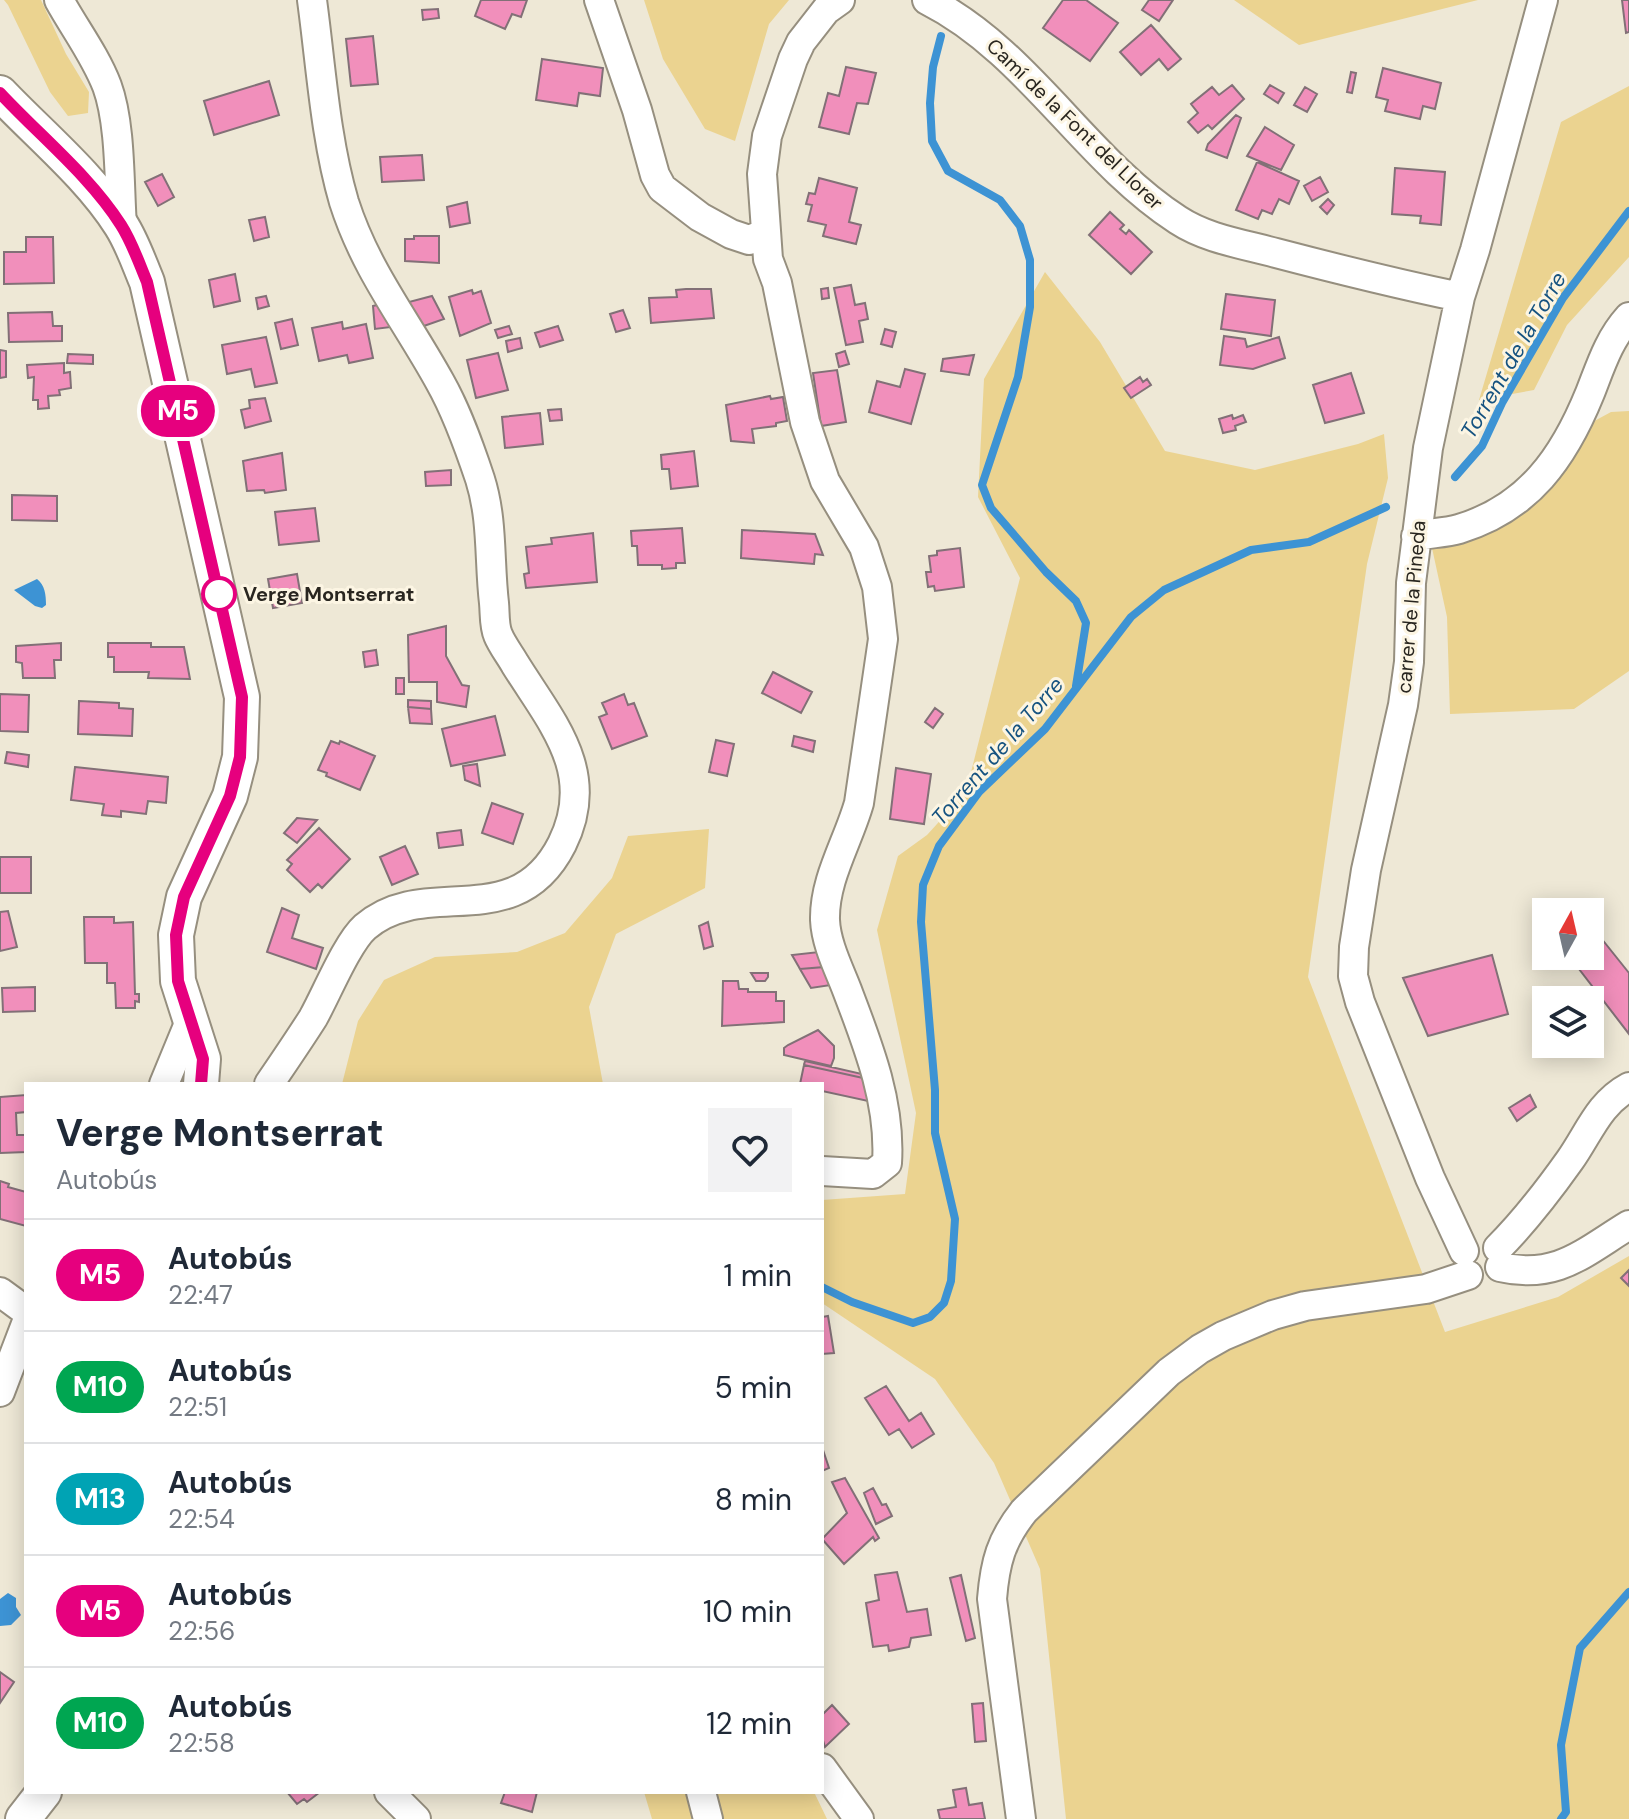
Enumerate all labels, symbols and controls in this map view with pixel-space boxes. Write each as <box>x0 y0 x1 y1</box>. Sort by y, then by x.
street label: Camí de la Font del Llorer <box>981 33 1169 215</box>
water label: Torrent de la Torre <box>1454 267 1573 444</box>
line badge: M5 <box>142 385 214 437</box>
text: M5 <box>157 392 199 429</box>
street label: carrer de la Pineda <box>1390 520 1432 694</box>
marker: Verge Montserrat <box>202 577 236 611</box>
place label: Verge Montserrat <box>243 581 414 607</box>
water label: Torrent de la Torre <box>925 671 1070 832</box>
north arrow <box>1532 898 1604 970</box>
map controls <box>1532 898 1604 1058</box>
button: layers <box>1532 986 1604 1058</box>
text: Verge Montserrat <box>56 1108 384 1158</box>
button: heart <box>708 1108 792 1192</box>
text: Autobús <box>56 1163 157 1197</box>
text: Autobús <box>168 1239 292 1278</box>
text: M5 <box>79 1256 121 1293</box>
text: 1 min <box>724 1256 792 1295</box>
text: 22:47 <box>168 1278 233 1312</box>
text: Autobús <box>168 1351 292 1390</box>
text: M10 <box>73 1368 127 1405</box>
text: 5 min <box>715 1368 792 1407</box>
text: 22:51 <box>168 1390 227 1424</box>
text: Autobús <box>168 1463 292 1502</box>
text: M13 <box>74 1480 126 1517</box>
text: 8 min <box>715 1480 792 1519</box>
text: 22:54 <box>168 1502 235 1536</box>
text: Autobús <box>168 1575 292 1614</box>
text: M5 <box>79 1592 121 1629</box>
text: 10 min <box>703 1592 792 1631</box>
text: 22:56 <box>168 1614 235 1648</box>
text: Autobús <box>168 1687 292 1726</box>
text: M10 <box>73 1704 127 1741</box>
text: 12 min <box>706 1704 792 1743</box>
text: 22:58 <box>168 1726 235 1760</box>

